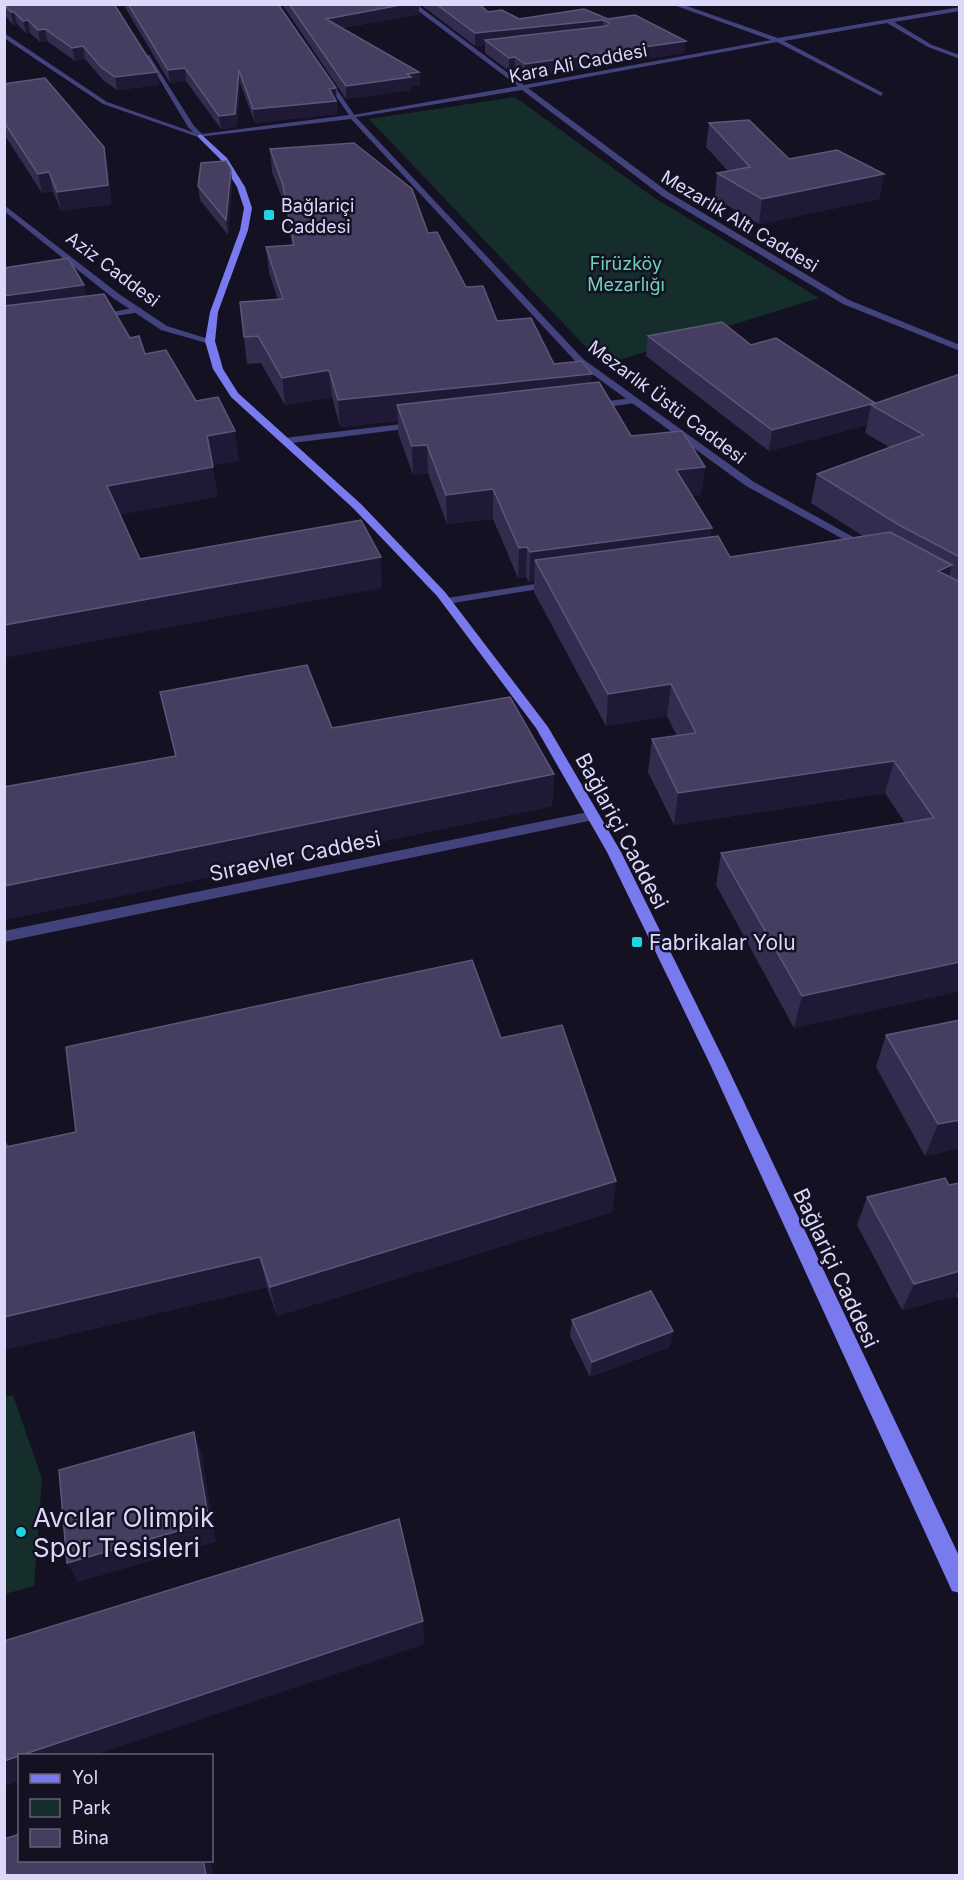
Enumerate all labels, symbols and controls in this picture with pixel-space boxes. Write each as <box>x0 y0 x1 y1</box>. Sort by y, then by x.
street label: Kara Ali Caddesi <box>507 39 649 87</box>
street label: Mezarlık Altı Caddesi <box>658 166 822 276</box>
place label: Bağlariçi Caddesi <box>281 195 354 237</box>
marker: Bağlariçi Caddesi <box>262 208 276 222</box>
street label: Aziz Caddesi <box>62 227 164 311</box>
park label: Firüzköy Mezarlığı <box>587 253 665 295</box>
street label: Mezarlık Üstü Caddesi <box>584 335 750 468</box>
street label: Bağlariçi Caddesi <box>570 749 674 913</box>
street label: Sıraevler Caddesi <box>207 826 383 886</box>
place label: Fabrikalar Yolu <box>649 930 796 955</box>
marker: Fabrikalar Yolu <box>630 935 644 949</box>
street label: Bağlariçi Caddesi <box>788 1184 884 1352</box>
place label: Avcılar Olimpik Spor Tesisleri <box>33 1502 214 1563</box>
marker: Avcılar Olimpik Spor Tesisleri <box>14 1525 28 1539</box>
legend <box>18 1754 213 1862</box>
text: Yol <box>72 1767 98 1788</box>
text: Park <box>72 1797 111 1818</box>
text: Bina <box>72 1827 109 1848</box>

